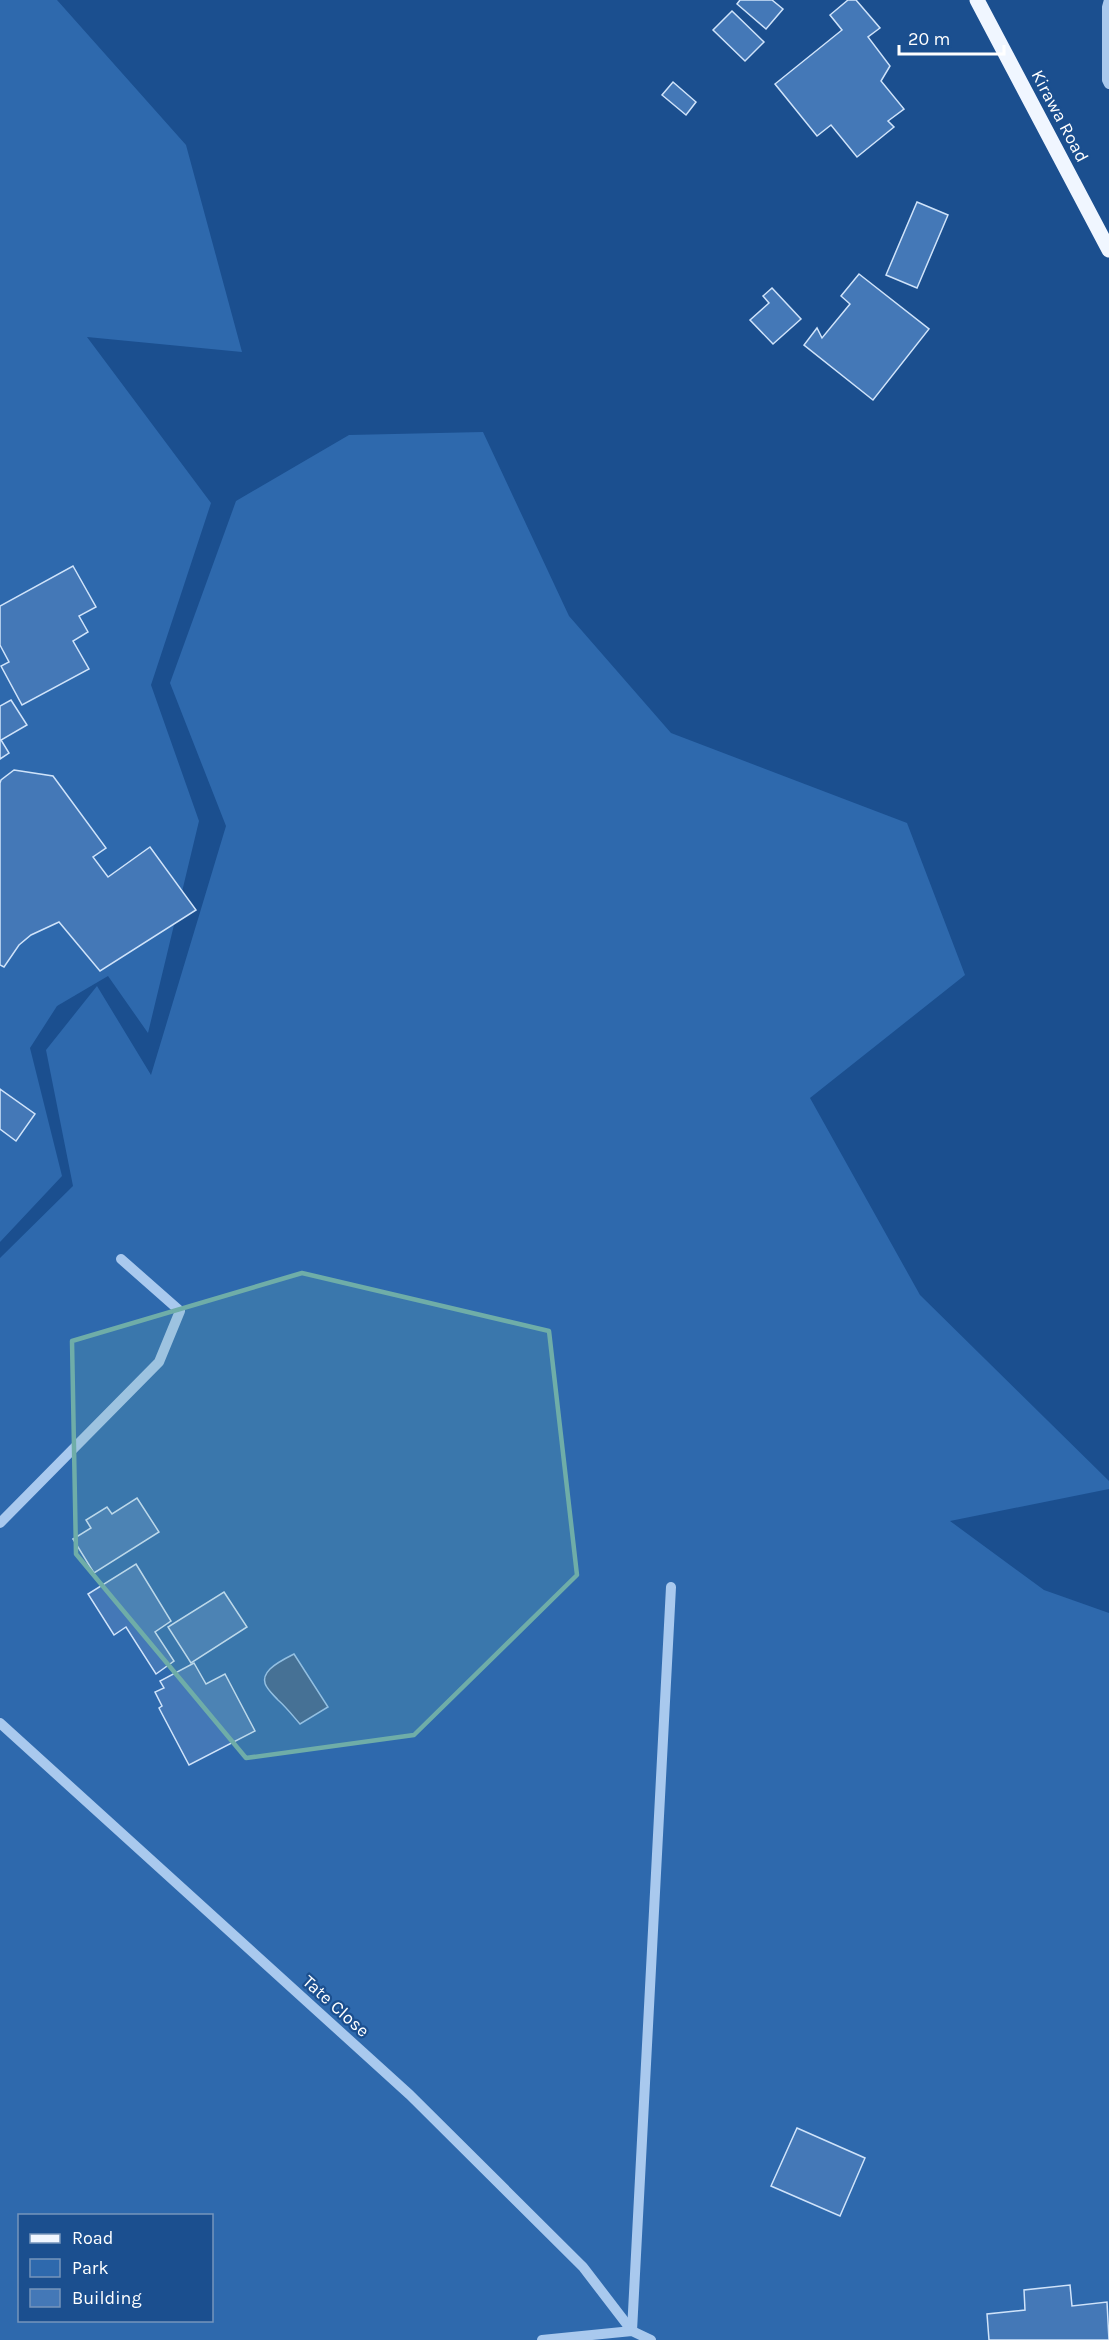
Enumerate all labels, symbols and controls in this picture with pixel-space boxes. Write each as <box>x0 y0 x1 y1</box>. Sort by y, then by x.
scale bar <box>899 18 1004 56</box>
text: 20 m <box>908 28 950 50</box>
street label: Kirawa Road <box>1026 66 1094 166</box>
street label: Tate Close <box>298 1970 374 2042</box>
legend <box>18 2214 213 2322</box>
text: Road <box>72 2227 113 2249</box>
text: Park <box>72 2257 109 2279</box>
text: Building <box>72 2287 142 2309</box>

